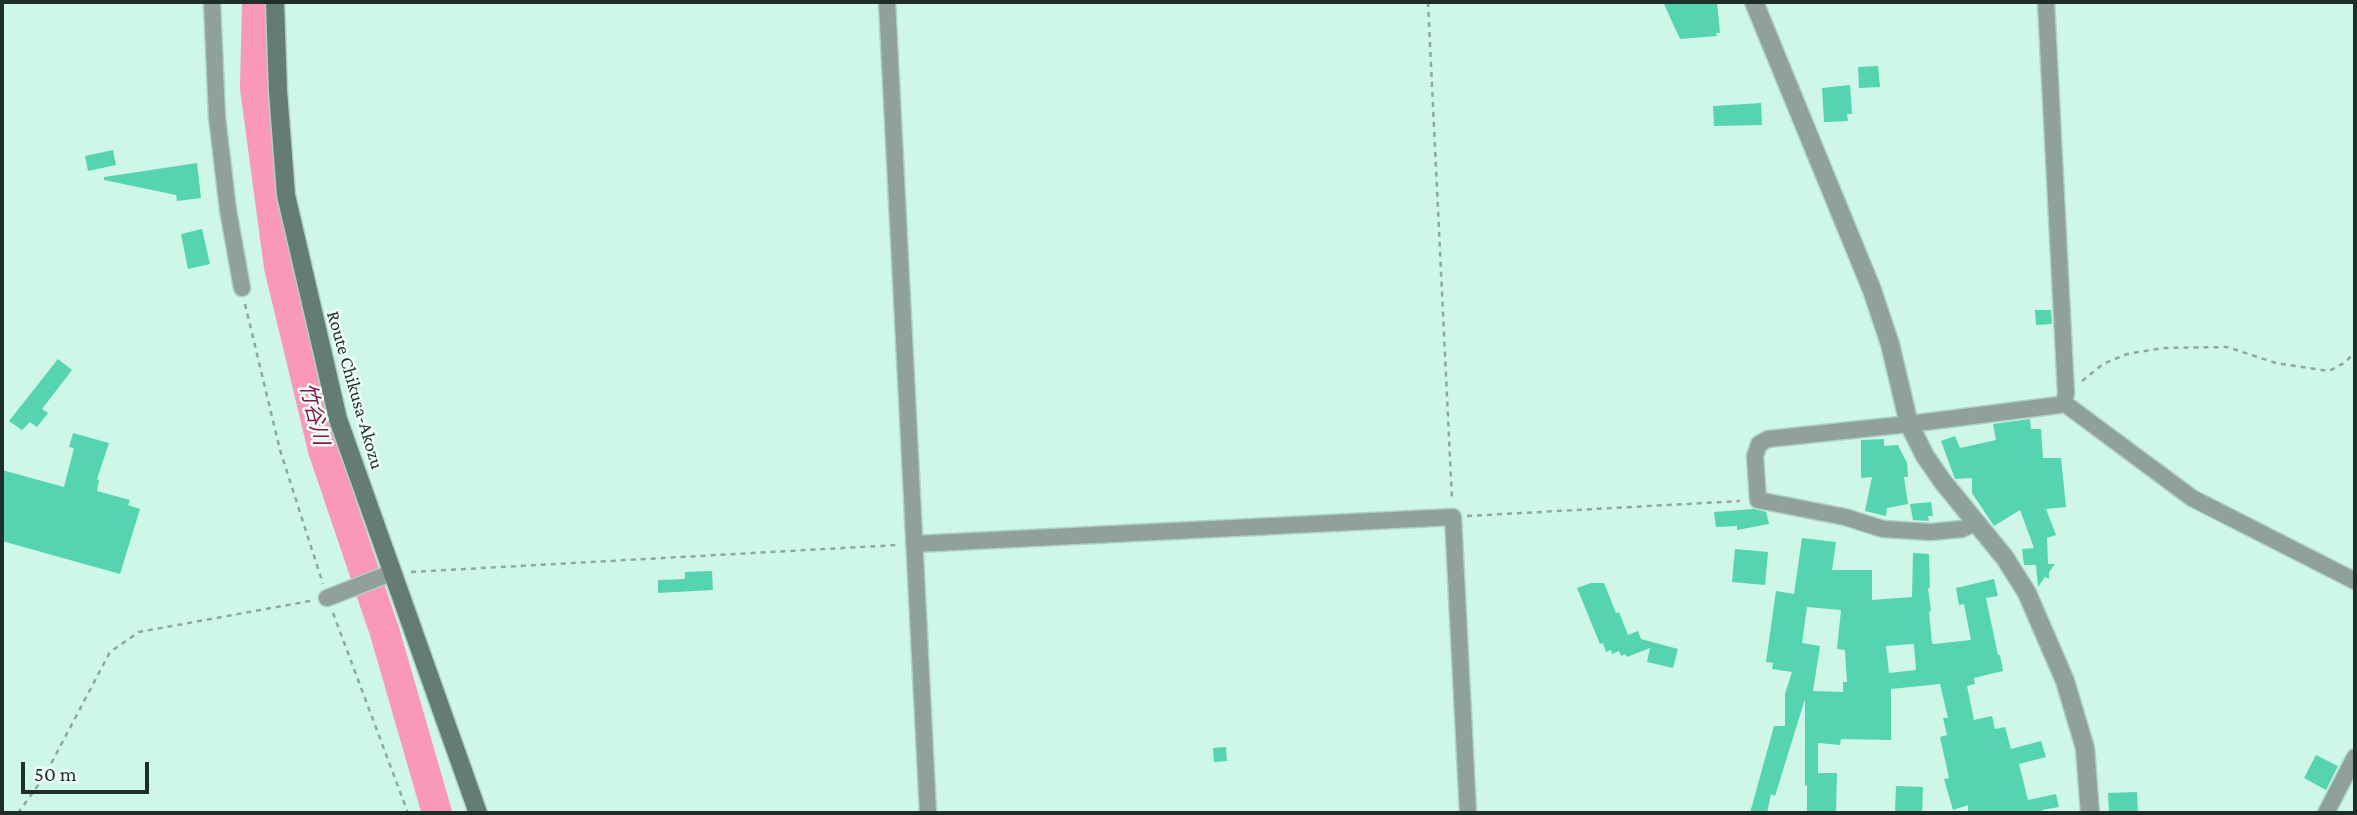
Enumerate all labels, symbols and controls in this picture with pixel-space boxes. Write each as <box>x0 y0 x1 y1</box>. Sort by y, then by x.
street label: Route Chikusa-Akozu <box>321 308 389 472</box>
water label: 竹谷川 <box>294 380 334 448</box>
scale bar <box>24 748 152 792</box>
text: 50 m <box>34 762 77 786</box>

